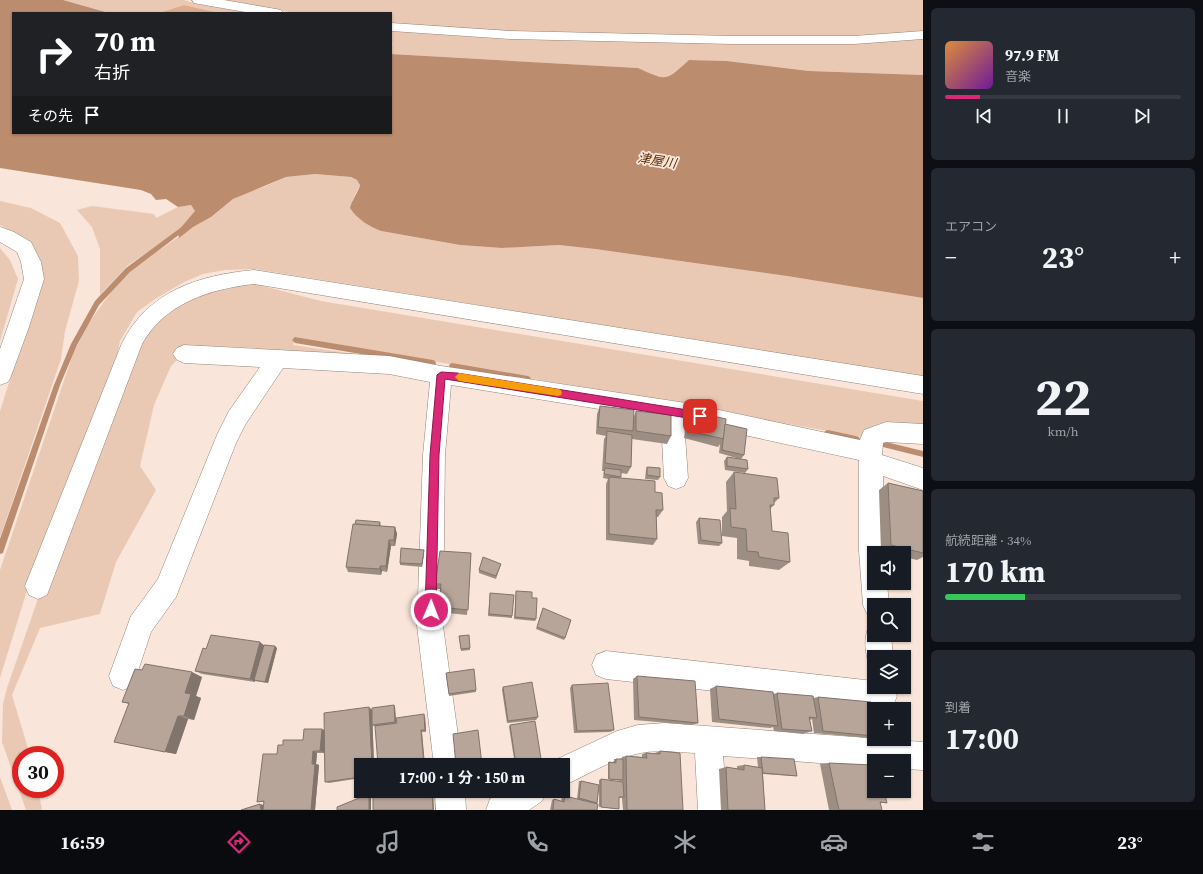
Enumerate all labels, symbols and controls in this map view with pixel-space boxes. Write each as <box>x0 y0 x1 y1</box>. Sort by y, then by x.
text: 70 m <box>94 22 156 60</box>
icon: right <box>28 28 80 80</box>
text: 97.9 FM <box>1005 45 1059 66</box>
text: 右折 <box>94 60 130 85</box>
text: 音楽 <box>1005 68 1031 85</box>
icon: arrive <box>81 104 103 126</box>
text: その先 <box>28 105 73 126</box>
icon: previous <box>973 105 995 127</box>
icon: pause <box>1052 105 1074 127</box>
icon: next <box>1131 105 1153 127</box>
water label: 津屋川 <box>636 149 679 172</box>
text: エアコン <box>945 218 997 235</box>
text: 23° <box>1042 237 1084 278</box>
text: − <box>945 242 957 272</box>
text: + <box>1169 242 1181 272</box>
text: 22 <box>1035 361 1091 432</box>
pin <box>683 399 717 433</box>
icon: arrive <box>689 405 711 427</box>
text: km/h <box>1048 423 1078 440</box>
text: 航続距離 · 34% <box>945 532 1031 549</box>
map controls <box>867 546 911 798</box>
button: sound <box>867 546 911 590</box>
text: 170 km <box>945 551 1045 592</box>
position arrow <box>410 589 452 631</box>
button: search <box>867 598 911 642</box>
button: layers <box>867 650 911 694</box>
text: 到着 <box>945 699 971 716</box>
button: + <box>867 702 911 746</box>
text: 17:00 <box>945 718 1019 759</box>
speed limit sign: 30 <box>12 746 64 798</box>
button: − <box>867 754 911 798</box>
text: 17:00 · 1 分 · 150 m <box>399 767 525 788</box>
icon: directions <box>225 828 253 856</box>
icon: music <box>374 828 402 856</box>
icon: phone <box>523 828 551 856</box>
icon: climate <box>671 828 699 856</box>
icon: car <box>820 828 848 856</box>
icon: filters <box>969 828 997 856</box>
text: 16:59 <box>60 830 105 855</box>
text: 23° <box>1117 830 1143 855</box>

